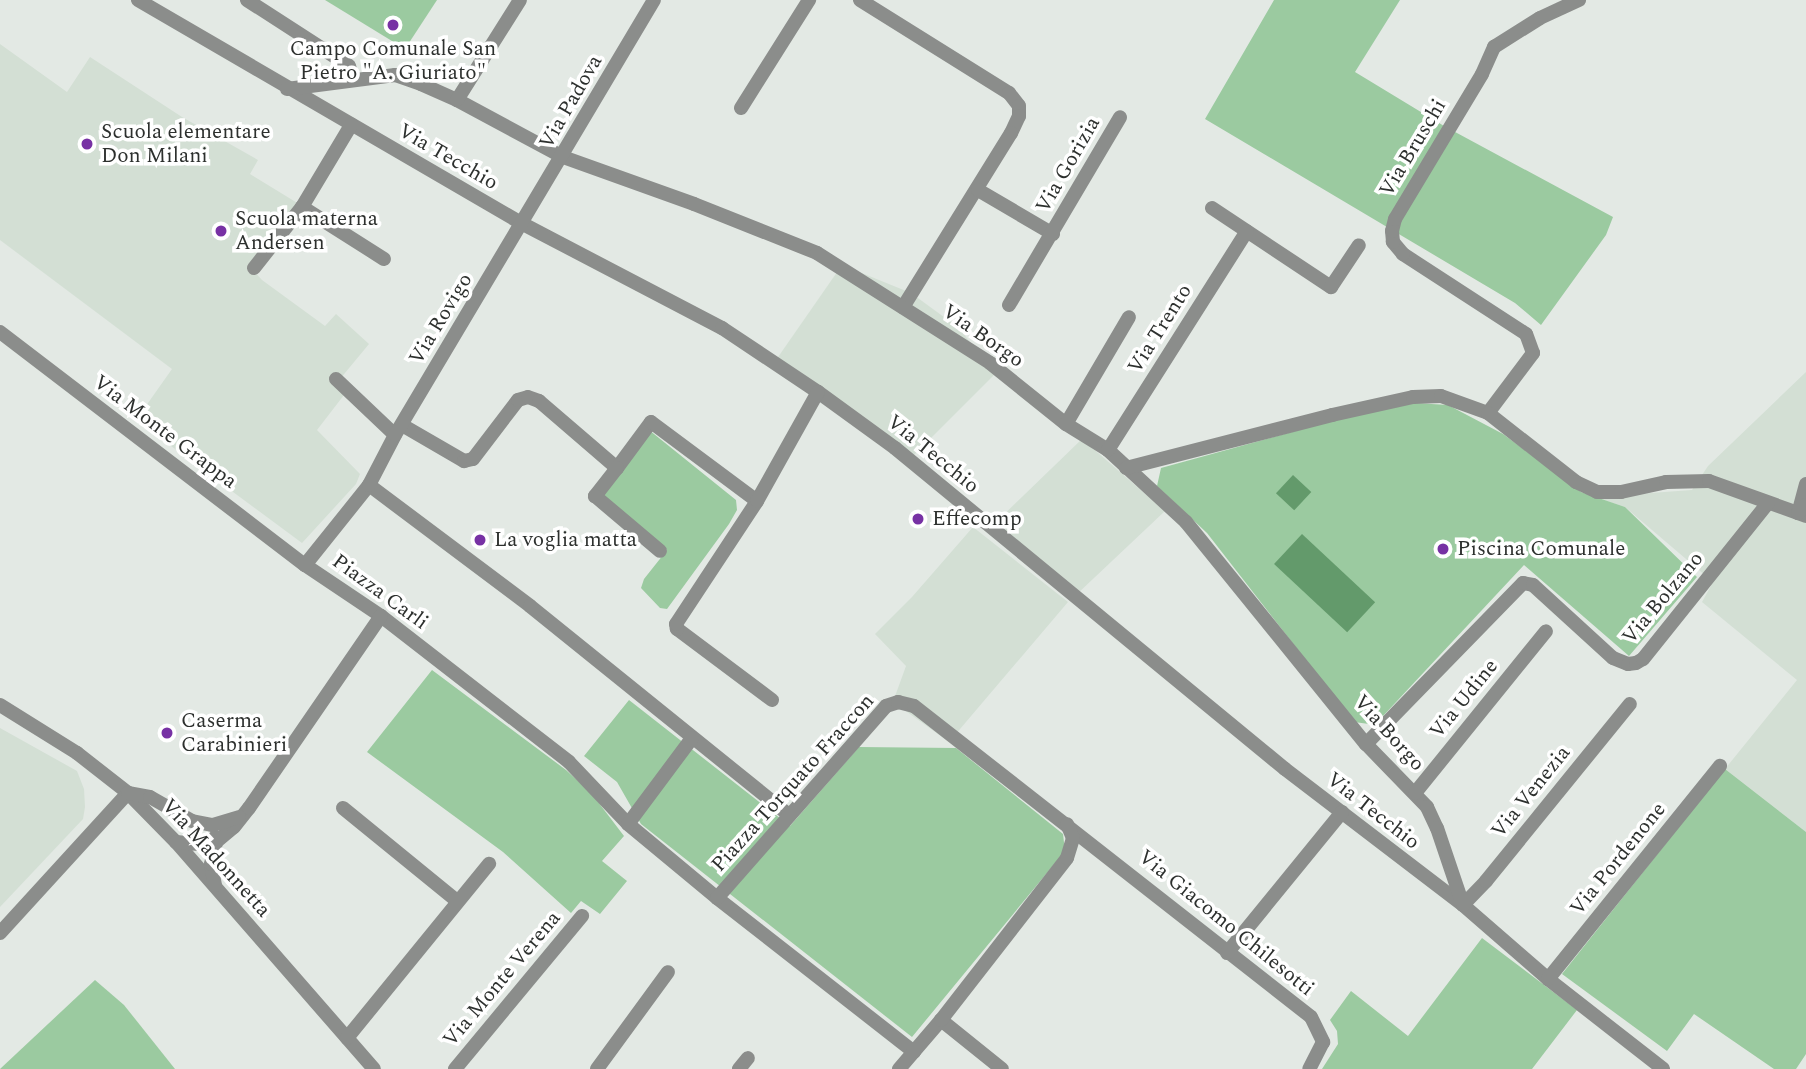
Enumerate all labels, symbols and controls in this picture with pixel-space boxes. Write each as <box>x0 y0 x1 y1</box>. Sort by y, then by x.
marker: Campo Comunale San Pietro "A. Giuriato" <box>385 17 401 33</box>
place label: Campo Comunale San Pietro "A. Giuriato" <box>290 36 496 86</box>
street label: Via Padova <box>534 51 608 153</box>
street label: Via Bruschi <box>1374 95 1452 201</box>
street label: Via Gorizia <box>1030 112 1106 218</box>
street label: Via Tecchio <box>394 118 502 196</box>
place label: Scuola elementare Don Milani <box>101 119 271 169</box>
marker: Scuola elementare Don Milani <box>79 136 95 152</box>
place label: Scuola materna Andersen <box>235 206 378 256</box>
marker: Scuola materna Andersen <box>213 223 229 239</box>
street label: Via Rovigo <box>404 269 478 369</box>
street label: Via Trento <box>1123 280 1197 378</box>
street label: Via Borgo <box>937 299 1029 373</box>
street label: Via Monte Grappa <box>88 370 242 494</box>
street label: Via Tecchio <box>882 409 984 499</box>
place label: Effecomp <box>932 506 1022 532</box>
marker: Effecomp <box>910 511 926 527</box>
place label: La voglia matta <box>494 527 637 553</box>
marker: La voglia matta <box>472 532 488 548</box>
place label: Piscina Comunale <box>1457 536 1625 562</box>
marker: Piscina Comunale <box>1435 541 1451 557</box>
street label: Via Bolzano <box>1617 547 1709 649</box>
street label: Piazza Carli <box>327 549 433 635</box>
street label: Via Udine <box>1424 654 1504 744</box>
street label: Piazza Torquato Fraccon <box>706 689 880 877</box>
street label: Via Borgo <box>1348 690 1430 776</box>
place label: Caserma Carabinieri <box>181 708 287 758</box>
marker: Caserma Carabinieri <box>159 725 175 741</box>
street label: Via Venezia <box>1486 741 1576 843</box>
street label: Via Tecchio <box>1321 767 1425 855</box>
street label: Via Madonnetta <box>156 794 276 922</box>
street label: Via Pordenone <box>1565 797 1671 921</box>
street label: Via Giacomo Chilesotti <box>1133 844 1319 1002</box>
street label: Via Monte Verena <box>438 906 566 1052</box>

